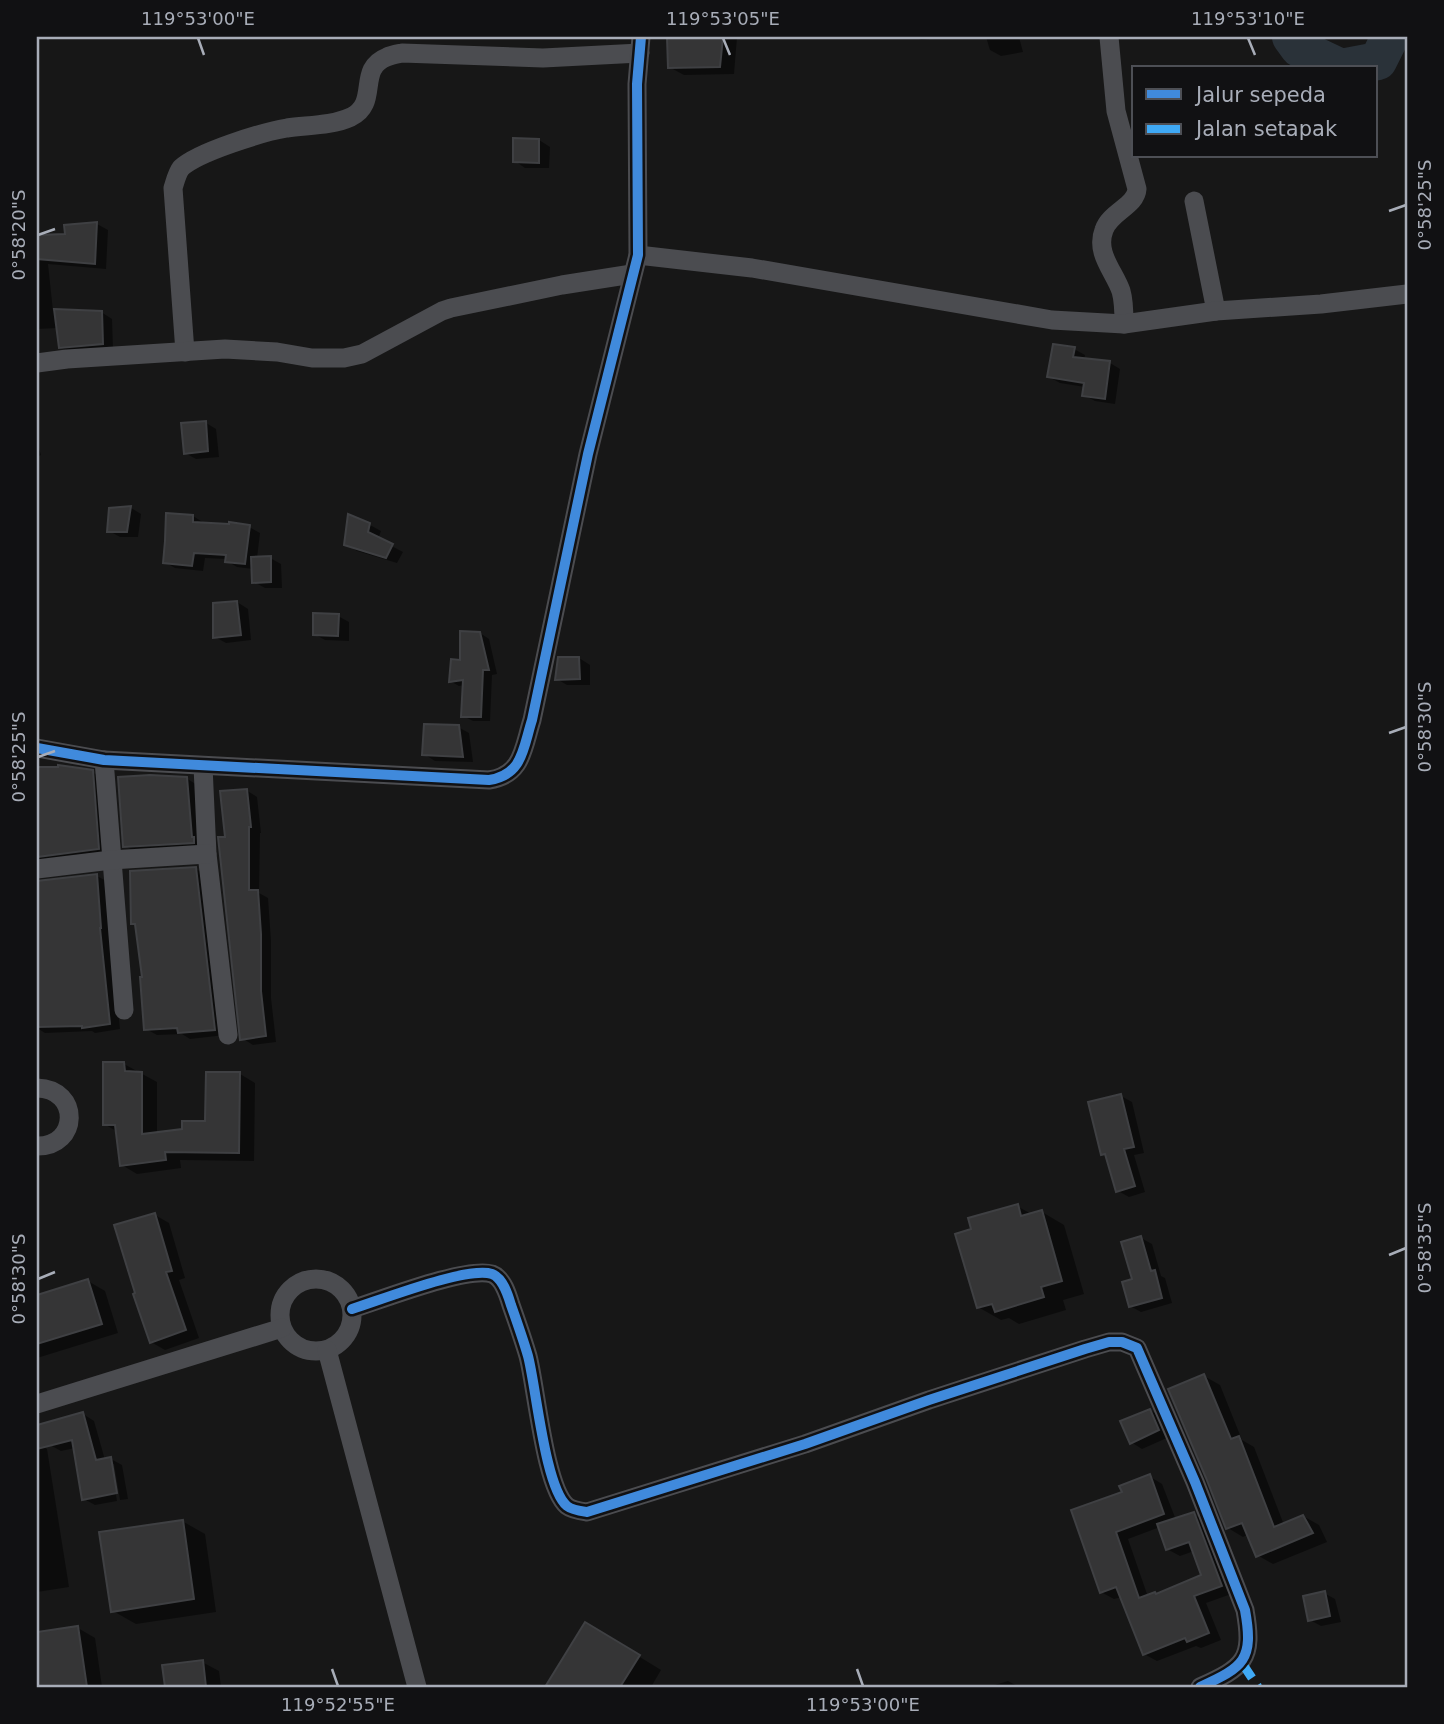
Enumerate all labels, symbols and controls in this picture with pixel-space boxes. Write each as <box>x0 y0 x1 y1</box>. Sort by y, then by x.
text: 119°53'00"E <box>141 8 255 29</box>
text: 119°53'05"E <box>666 8 780 29</box>
text: 119°53'10"E <box>1191 8 1305 29</box>
legend <box>1132 66 1378 158</box>
text: Jalur sepeda <box>1194 83 1326 107</box>
text: Jalan setapak <box>1194 117 1338 141</box>
text: 0°58'25"S <box>1414 160 1435 250</box>
text: 0°58'20"S <box>8 190 29 280</box>
text: 0°58'30"S <box>1414 682 1435 772</box>
text: 0°58'25"S <box>8 712 29 802</box>
text: 0°58'35"S <box>1414 1203 1435 1293</box>
text: 0°58'30"S <box>8 1234 29 1324</box>
text: 119°52'55"E <box>281 1694 395 1715</box>
text: 119°53'00"E <box>806 1694 920 1715</box>

